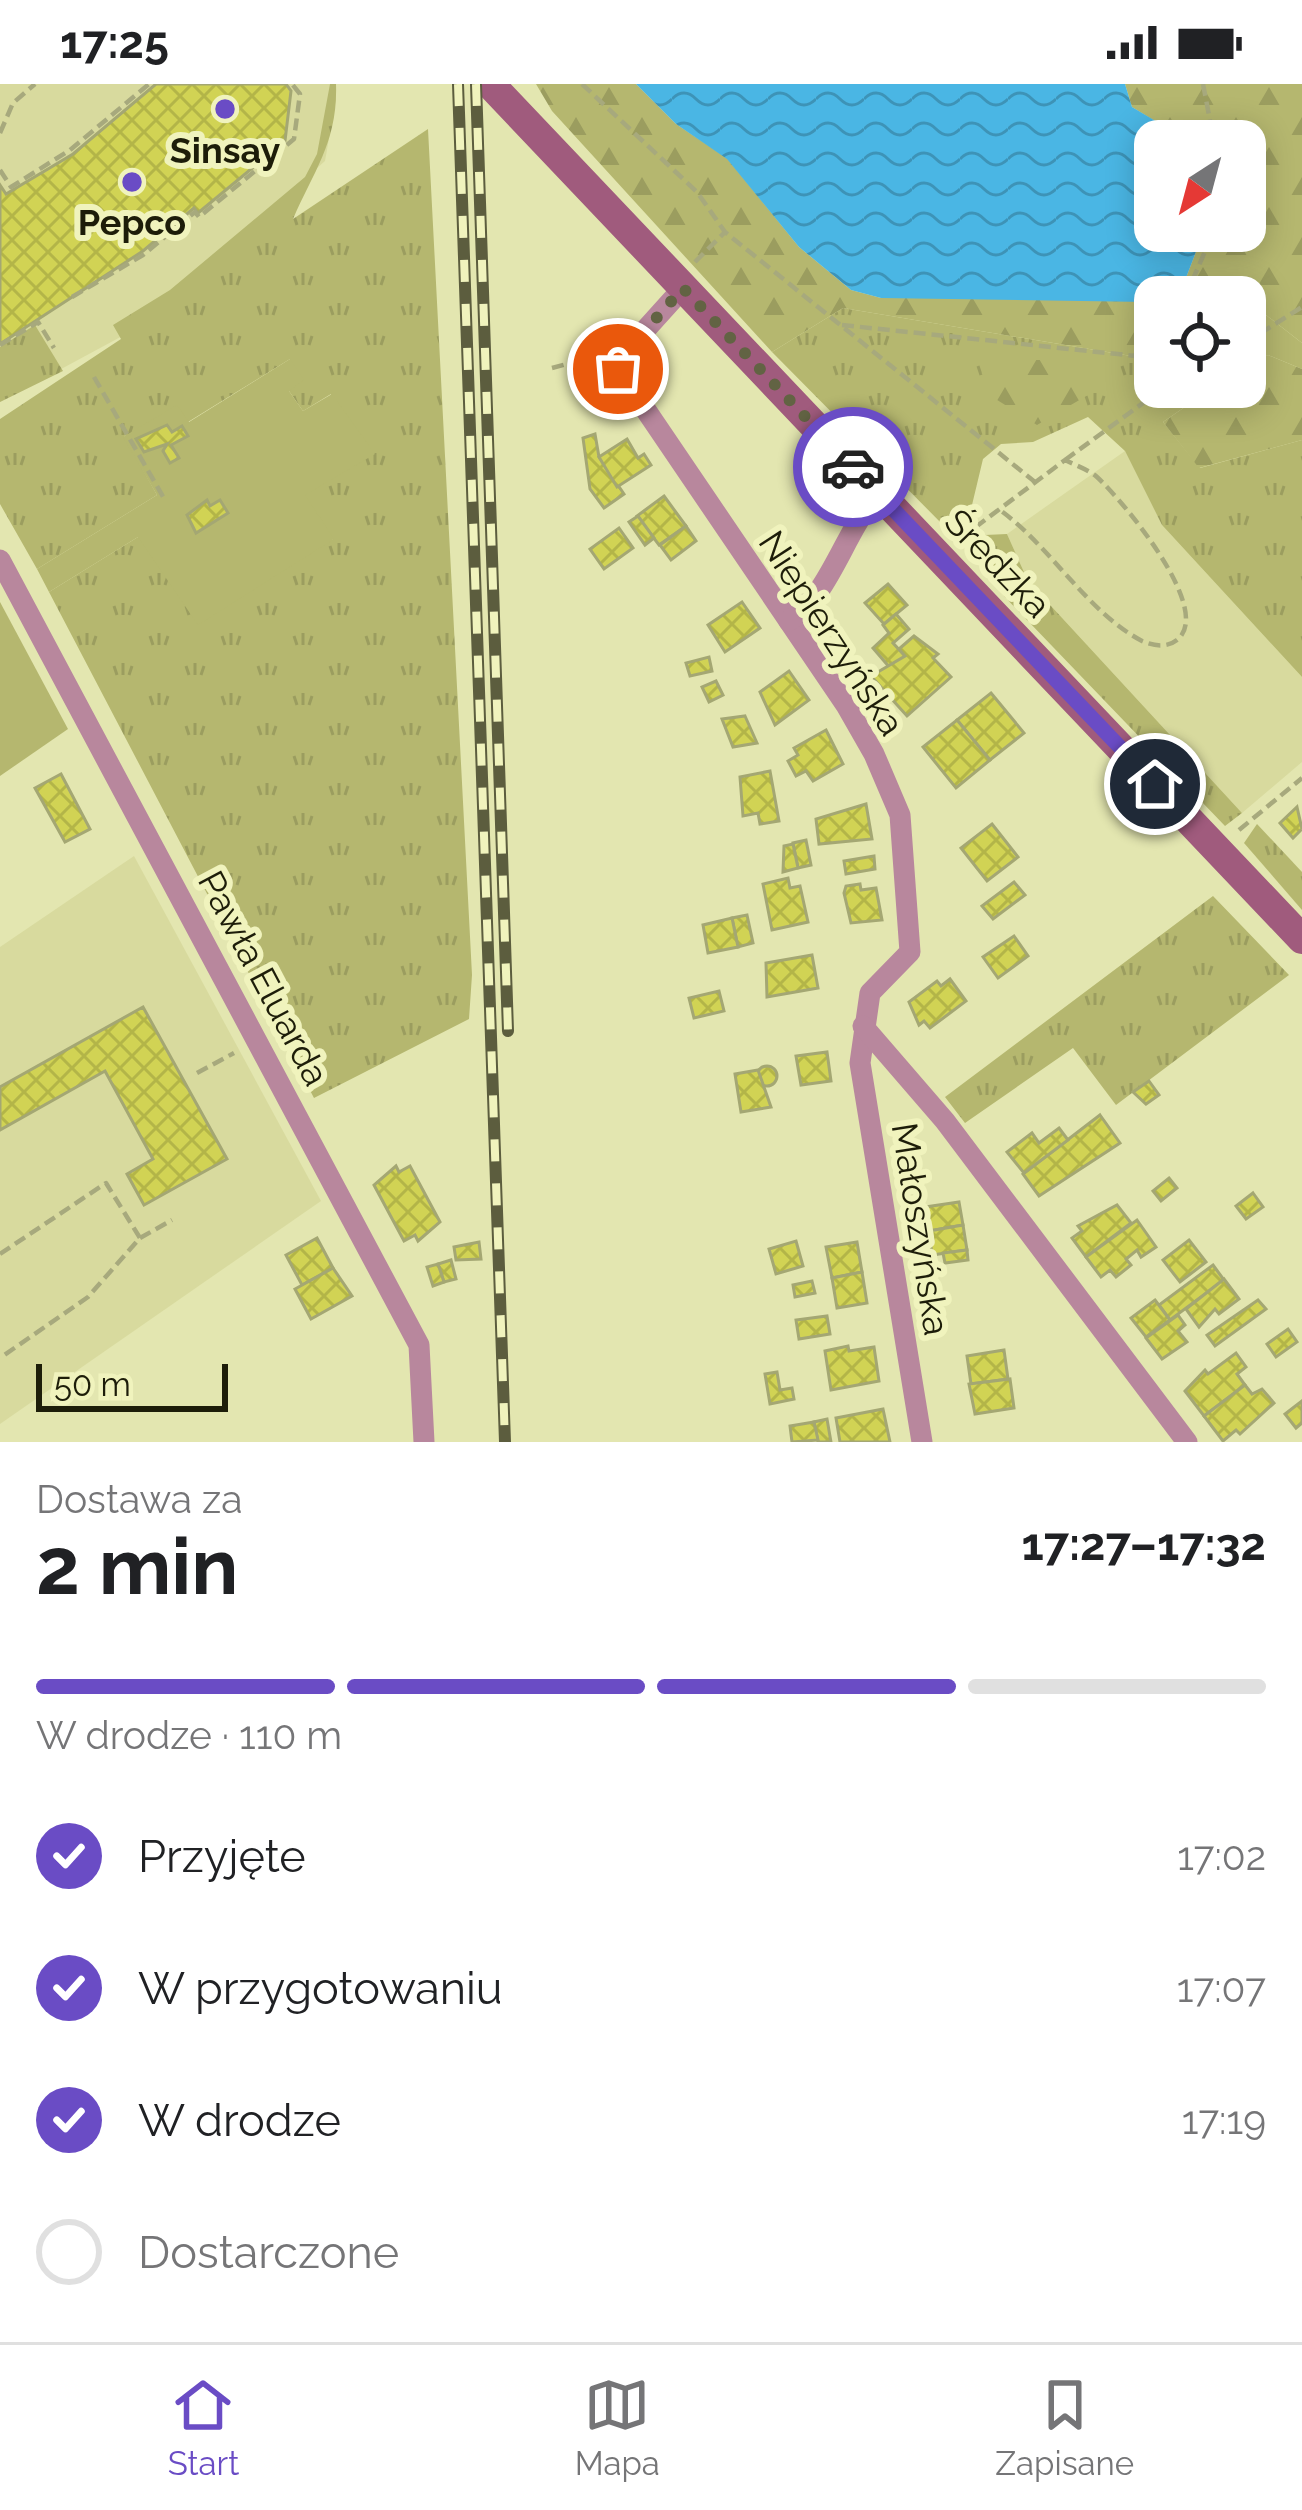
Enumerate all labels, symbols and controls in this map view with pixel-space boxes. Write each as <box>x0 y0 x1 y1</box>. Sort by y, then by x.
text: 17:25 <box>60 16 169 69</box>
marker: Sinsay <box>212 96 238 122</box>
north arrow <box>1134 120 1266 252</box>
map controls <box>1134 120 1266 408</box>
place label: Sinsay <box>170 129 280 171</box>
marker: Pepco <box>119 169 145 195</box>
place label: Pepco <box>78 201 186 243</box>
button: locate <box>1134 276 1266 408</box>
pin <box>567 318 669 420</box>
icon: bag <box>585 336 651 402</box>
courier <box>793 407 913 527</box>
icon: car <box>820 434 886 500</box>
street label: Średzka <box>936 500 1060 626</box>
street label: Niepierzyńska <box>750 523 914 743</box>
pin <box>1104 733 1206 835</box>
icon: home <box>1122 751 1188 817</box>
street label: Pawła Eluarda <box>190 864 338 1092</box>
street label: Małoszyńska <box>883 1120 959 1338</box>
scale bar <box>36 1358 228 1411</box>
text: 50 m <box>54 1365 131 1404</box>
text: Dostawa za <box>36 1476 242 1522</box>
text: 17:27–17:32 <box>1022 1518 1266 1571</box>
text: 2 min <box>36 1521 238 1612</box>
text: W drodze · 110 m <box>36 1712 342 1758</box>
icon: check <box>36 1823 102 1889</box>
text: Przyjęte <box>138 1830 306 1883</box>
text: 17:02 <box>1177 1833 1266 1879</box>
icon: check <box>36 1955 102 2021</box>
text: W przygotowaniu <box>138 1962 502 2015</box>
text: 17:07 <box>1177 1965 1266 2011</box>
icon: check <box>36 2087 102 2153</box>
text: W drodze <box>138 2094 341 2147</box>
text: 17:19 <box>1182 2097 1266 2143</box>
text: Dostarczone <box>138 2226 399 2279</box>
tab: Start <box>168 2372 239 2483</box>
tab: Mapa <box>575 2372 660 2483</box>
tab: Zapisane <box>995 2372 1134 2483</box>

